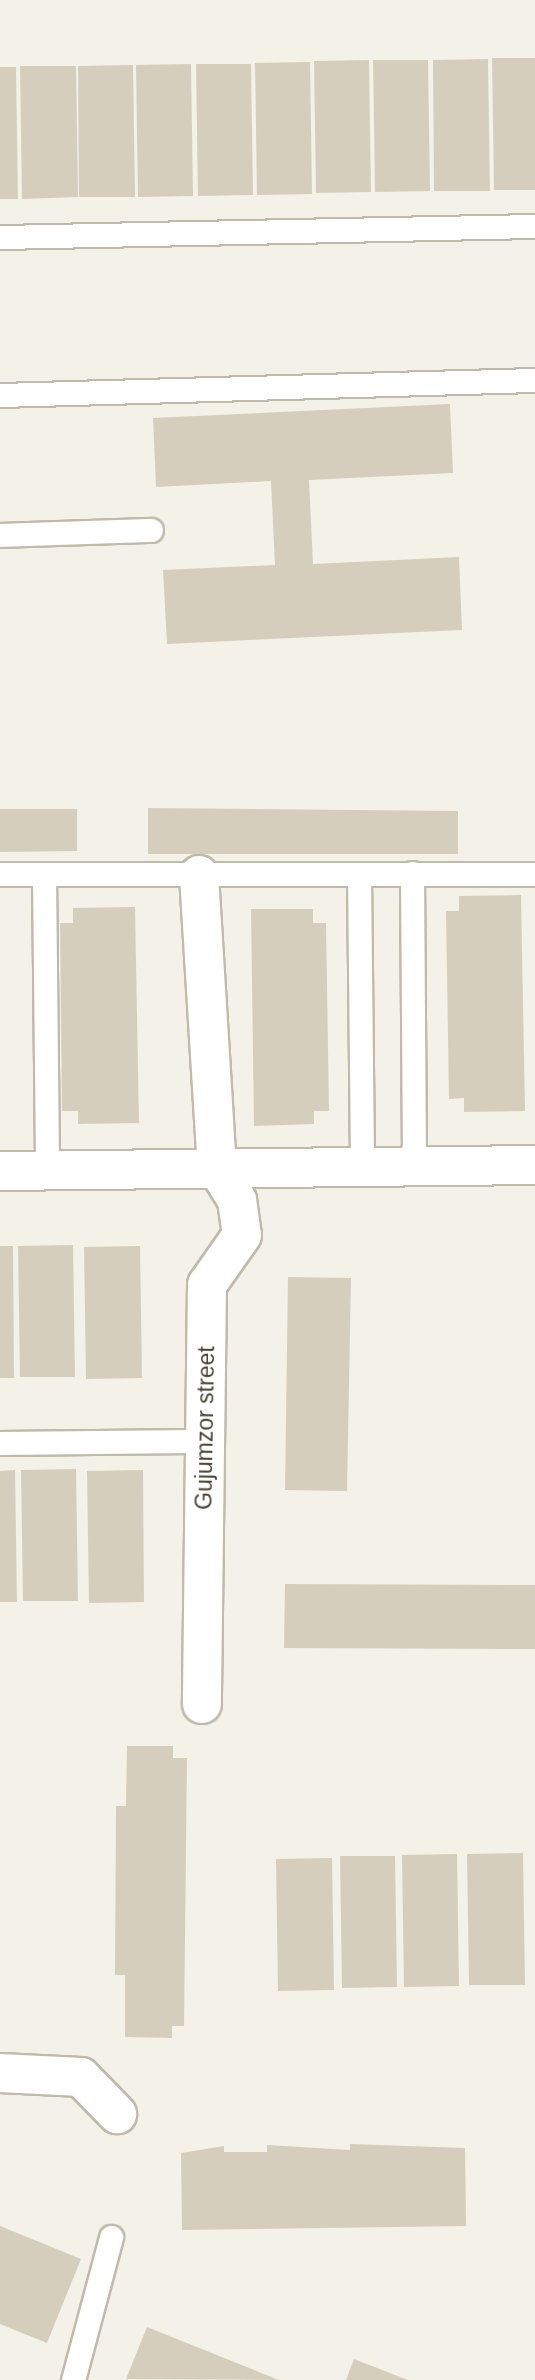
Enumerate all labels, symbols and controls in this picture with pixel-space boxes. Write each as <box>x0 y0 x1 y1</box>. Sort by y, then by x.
street label: Gujumzor street <box>190 1346 220 1510</box>

